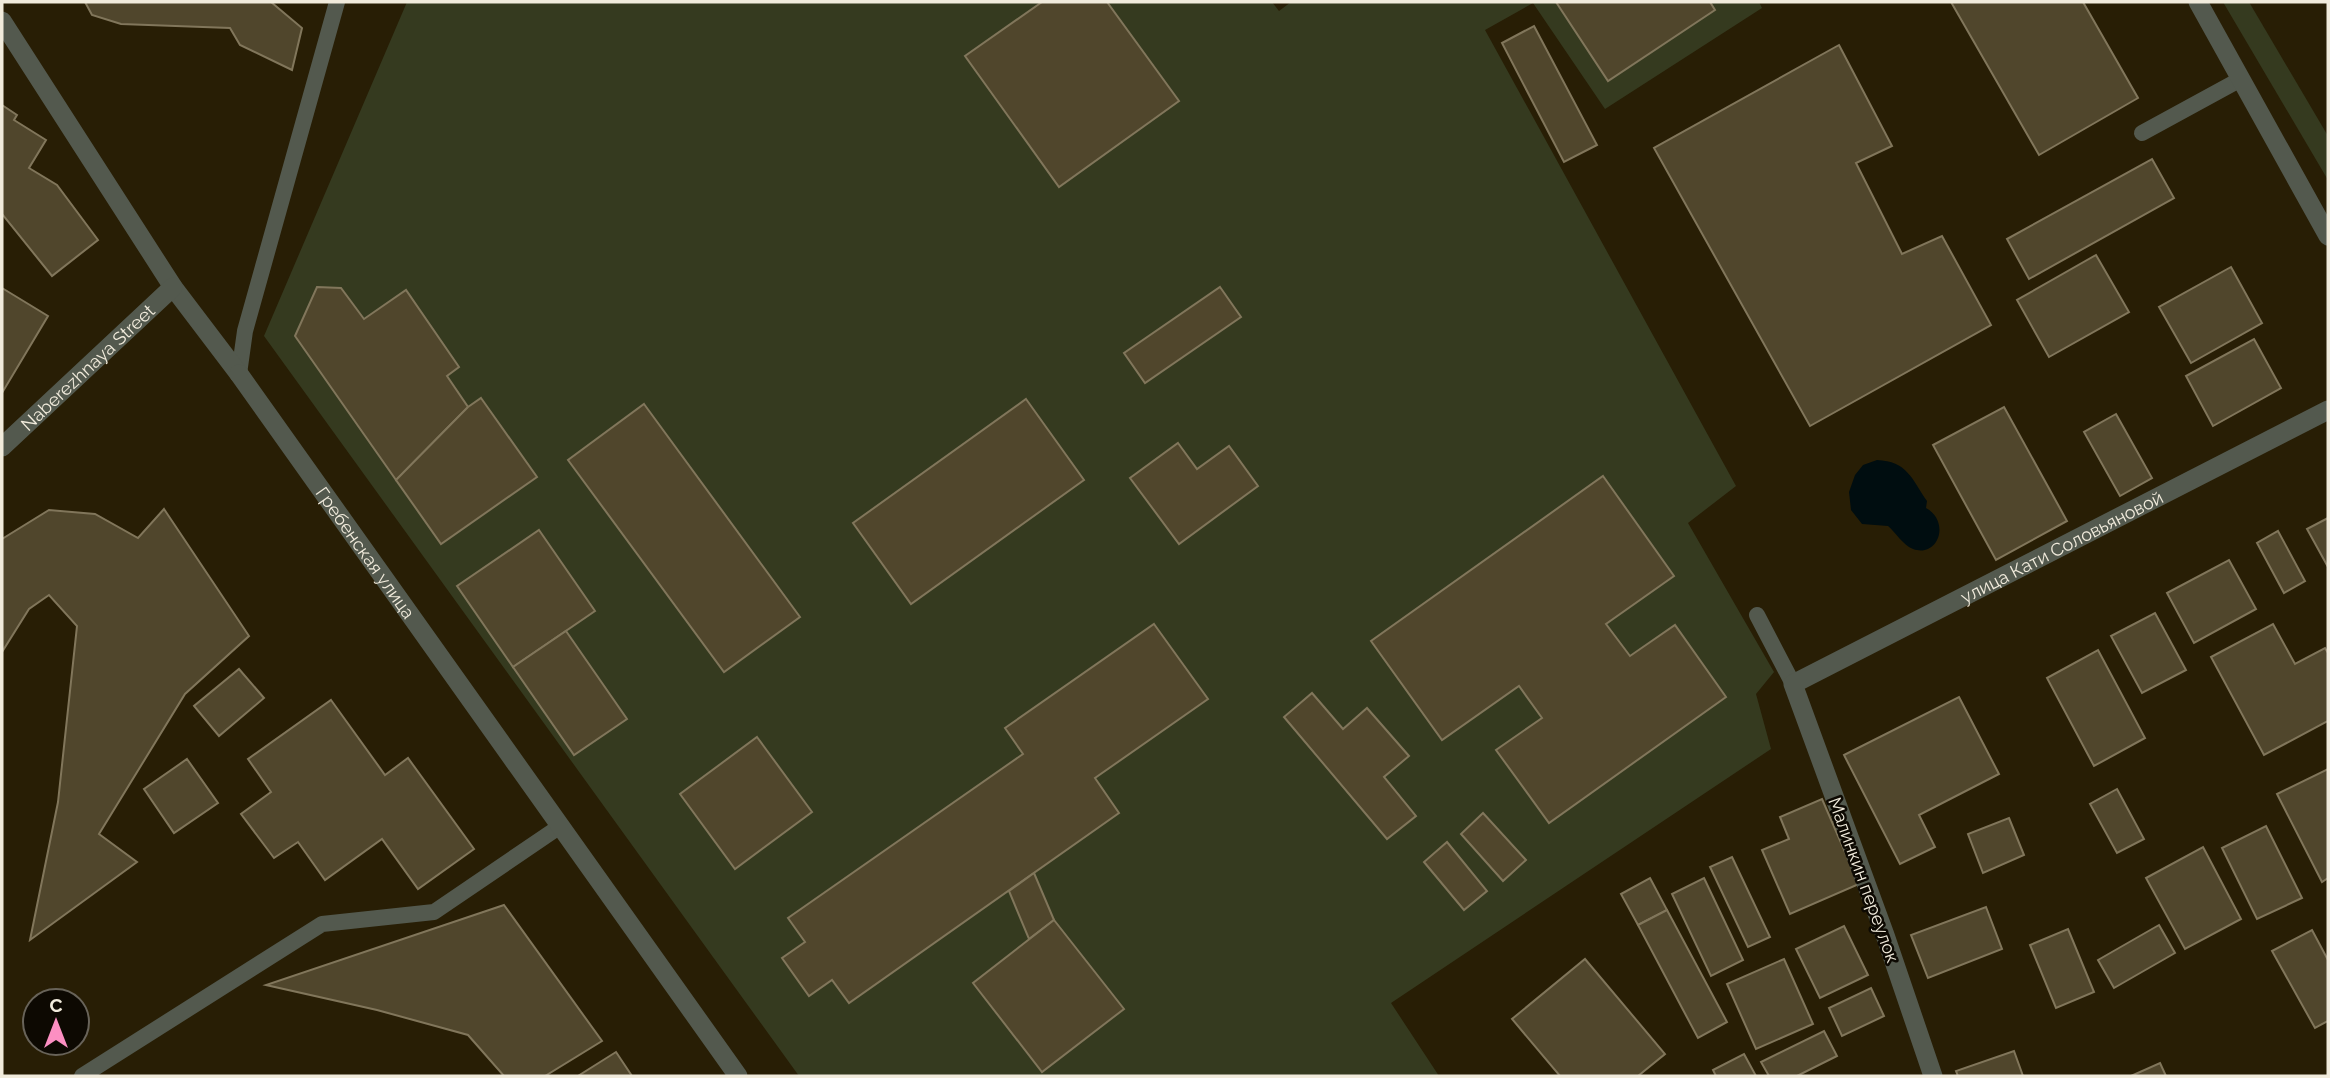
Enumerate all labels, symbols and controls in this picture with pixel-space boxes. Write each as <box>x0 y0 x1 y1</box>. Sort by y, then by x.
street label: Naberezhnaya Street <box>16 300 159 435</box>
street label: Гребенская улица <box>312 483 420 622</box>
street label: улица Кати Соловьяновой <box>1957 486 2166 607</box>
street label: Малинкин переулок <box>1824 794 1904 966</box>
north arrow <box>21 987 91 1057</box>
text: С <box>49 994 63 1016</box>

